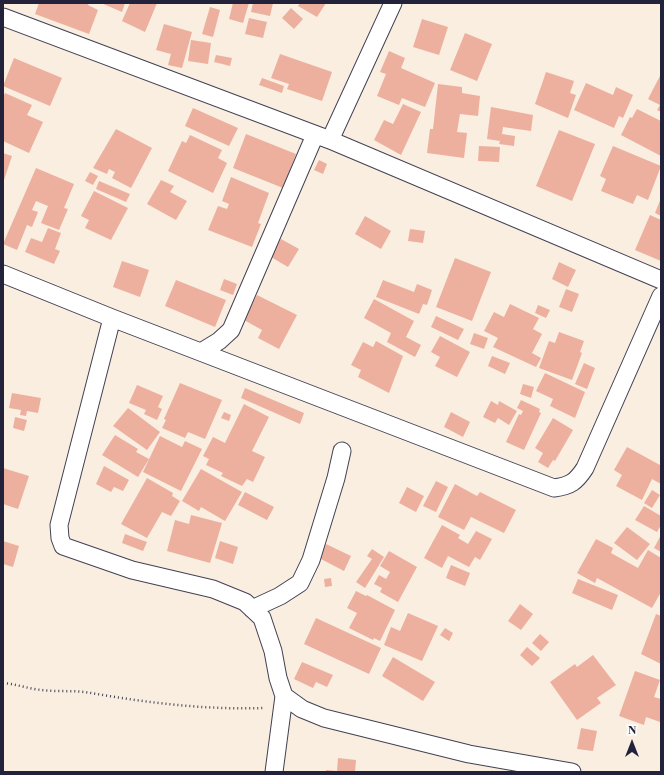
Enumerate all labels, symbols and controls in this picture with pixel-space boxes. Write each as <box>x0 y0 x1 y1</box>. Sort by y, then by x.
north arrow <box>612 723 652 763</box>
text: N <box>628 724 636 738</box>

